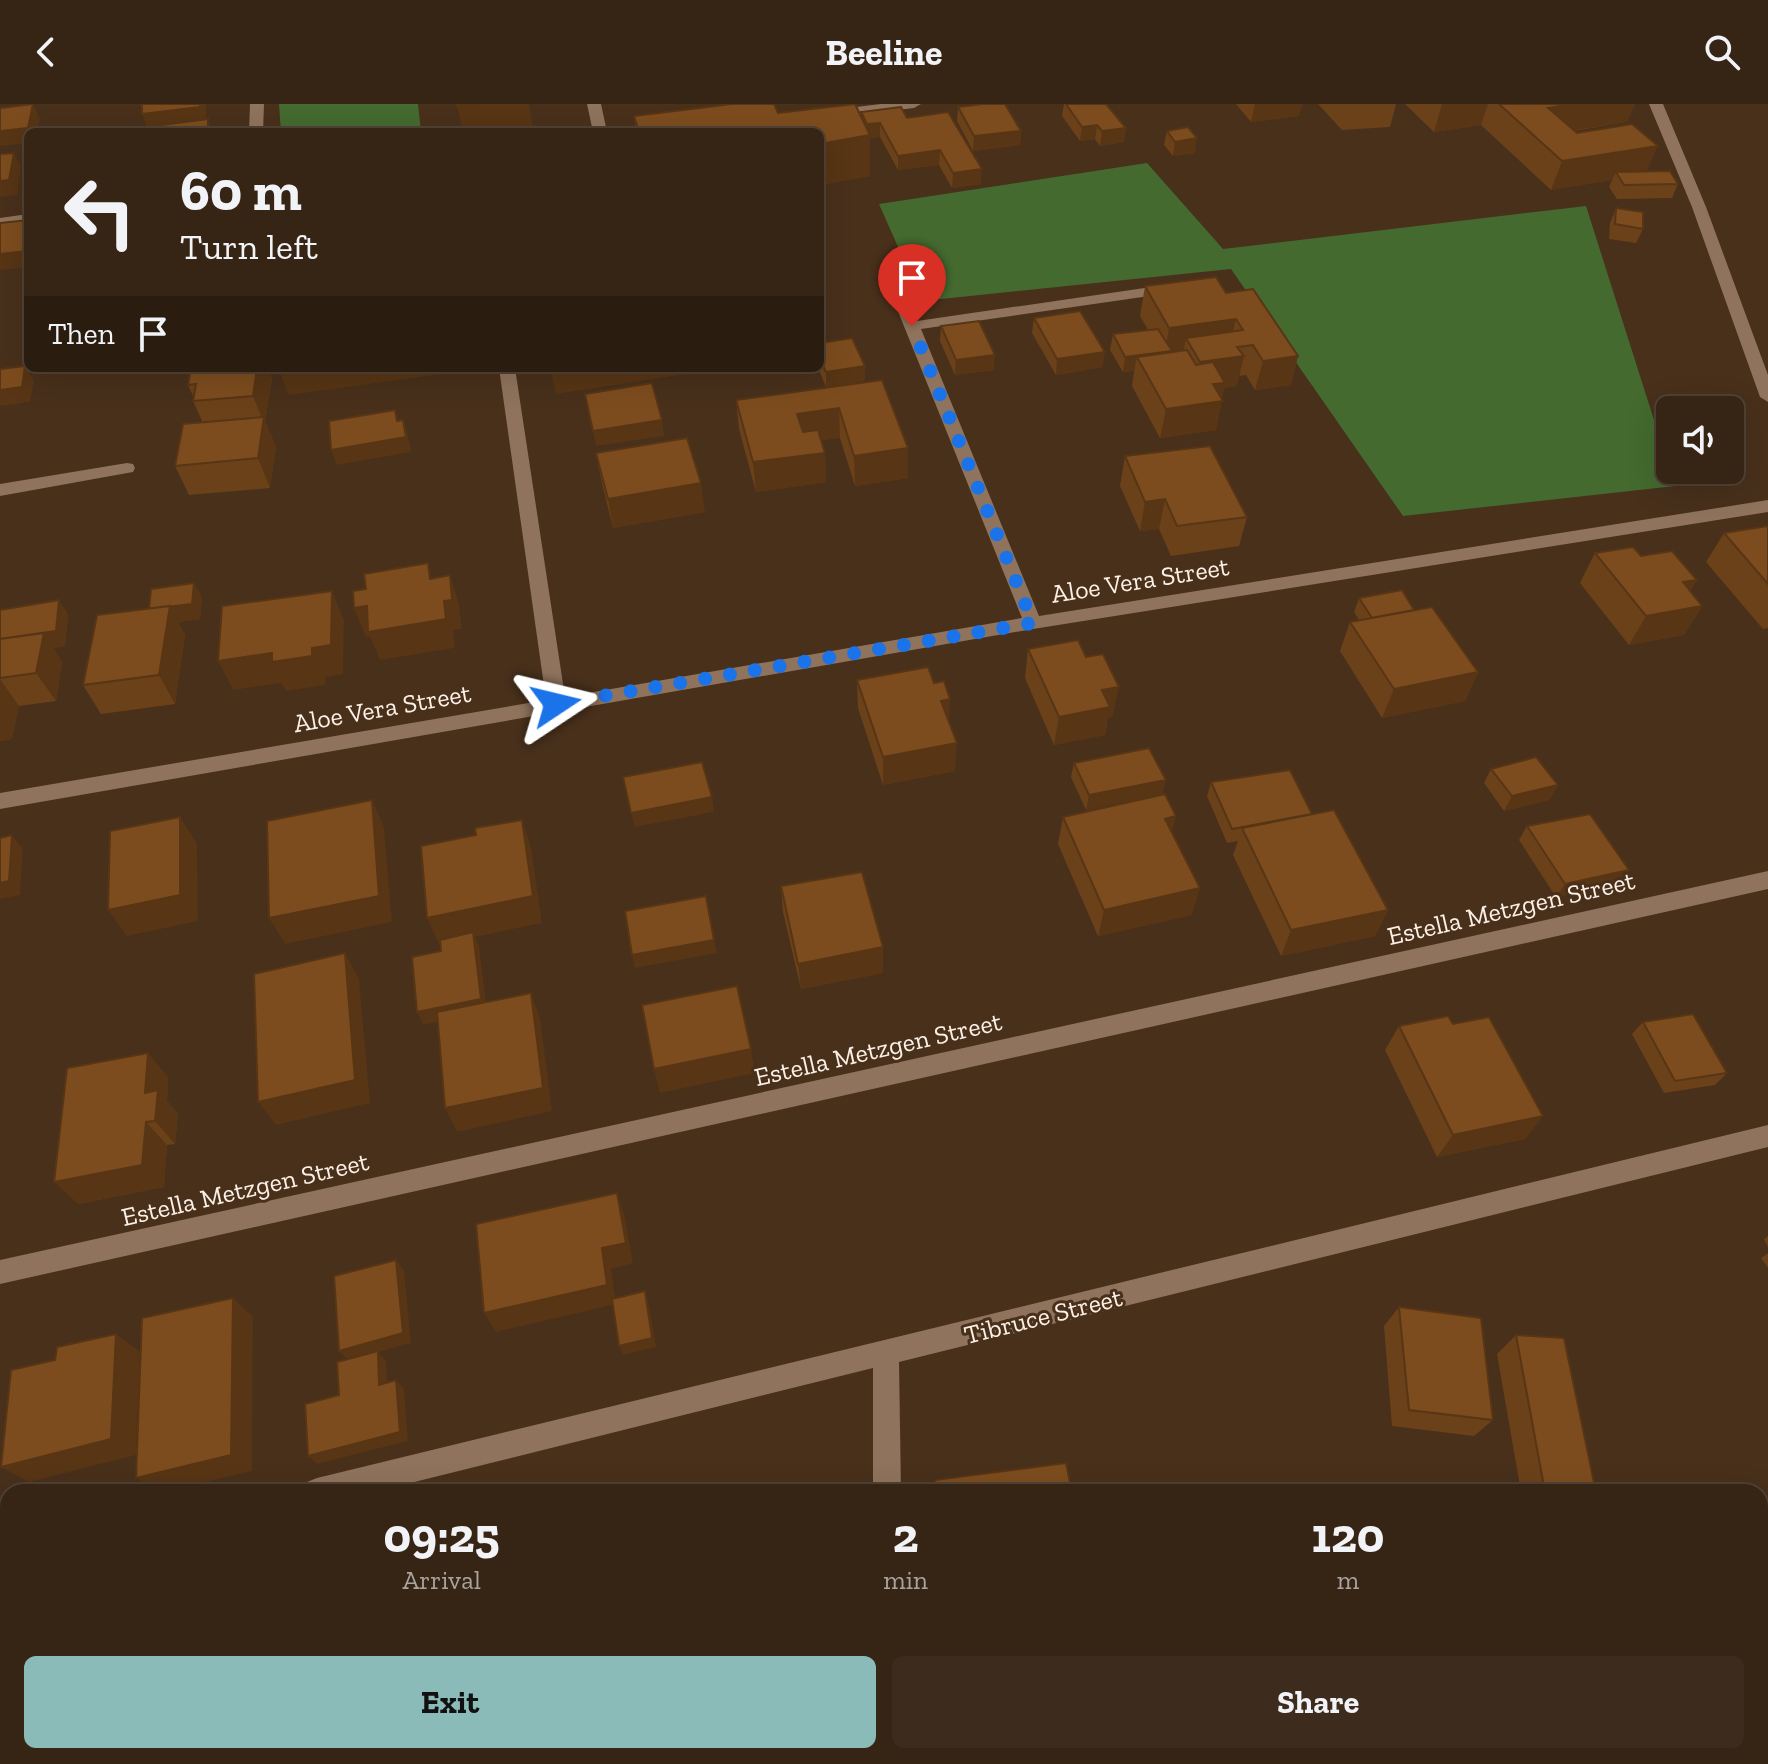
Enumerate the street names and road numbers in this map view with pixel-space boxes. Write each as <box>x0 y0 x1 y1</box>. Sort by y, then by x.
street label: Aloe Vera Street <box>1049 550 1232 610</box>
street label: Aloe Vera Street <box>291 677 474 739</box>
street label: Estella Metzgen Street <box>1384 864 1638 952</box>
street label: Estella Metzgen Street <box>751 1005 1005 1093</box>
street label: Estella Metzgen Street <box>118 1145 372 1233</box>
street label: Tibruce Street <box>961 1281 1126 1351</box>

